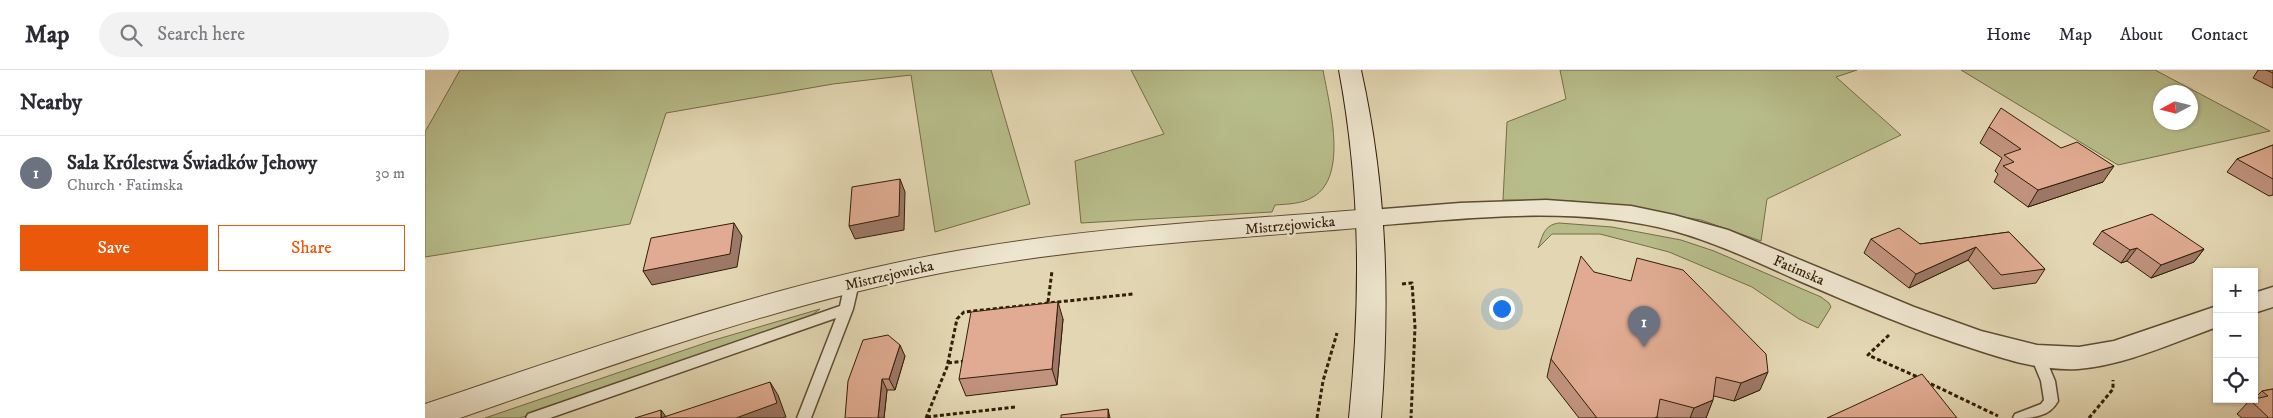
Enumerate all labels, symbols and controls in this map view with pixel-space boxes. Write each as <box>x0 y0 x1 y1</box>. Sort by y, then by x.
search box <box>99 12 449 57</box>
text: Map <box>25 20 69 50</box>
icon: search <box>117 21 145 49</box>
text: Search here <box>157 23 245 46</box>
text: Home <box>1986 24 2031 46</box>
text: Map <box>2059 24 2092 46</box>
text: About <box>2120 24 2163 46</box>
text: Contact <box>2191 24 2248 46</box>
north arrow <box>2153 85 2198 130</box>
text: Nearby <box>20 90 82 116</box>
text: Sala Królestwa Świadków Jehowy <box>67 152 317 175</box>
text: 1 <box>33 163 39 183</box>
text: 30 m <box>375 163 405 183</box>
text: Church · Fatimska <box>67 175 183 195</box>
street label: Mistrzejowicka <box>1244 212 1336 239</box>
button: Save <box>20 225 208 271</box>
button: Share <box>218 225 405 271</box>
street label: Fatimska <box>1770 251 1828 290</box>
street label: Mistrzejowicka <box>843 256 936 295</box>
map controls <box>2213 268 2258 403</box>
button: + <box>2213 268 2258 313</box>
your location <box>1489 296 1515 322</box>
pin: 1 <box>1628 306 1660 347</box>
button: − <box>2213 313 2258 358</box>
button: locate <box>2213 358 2258 403</box>

